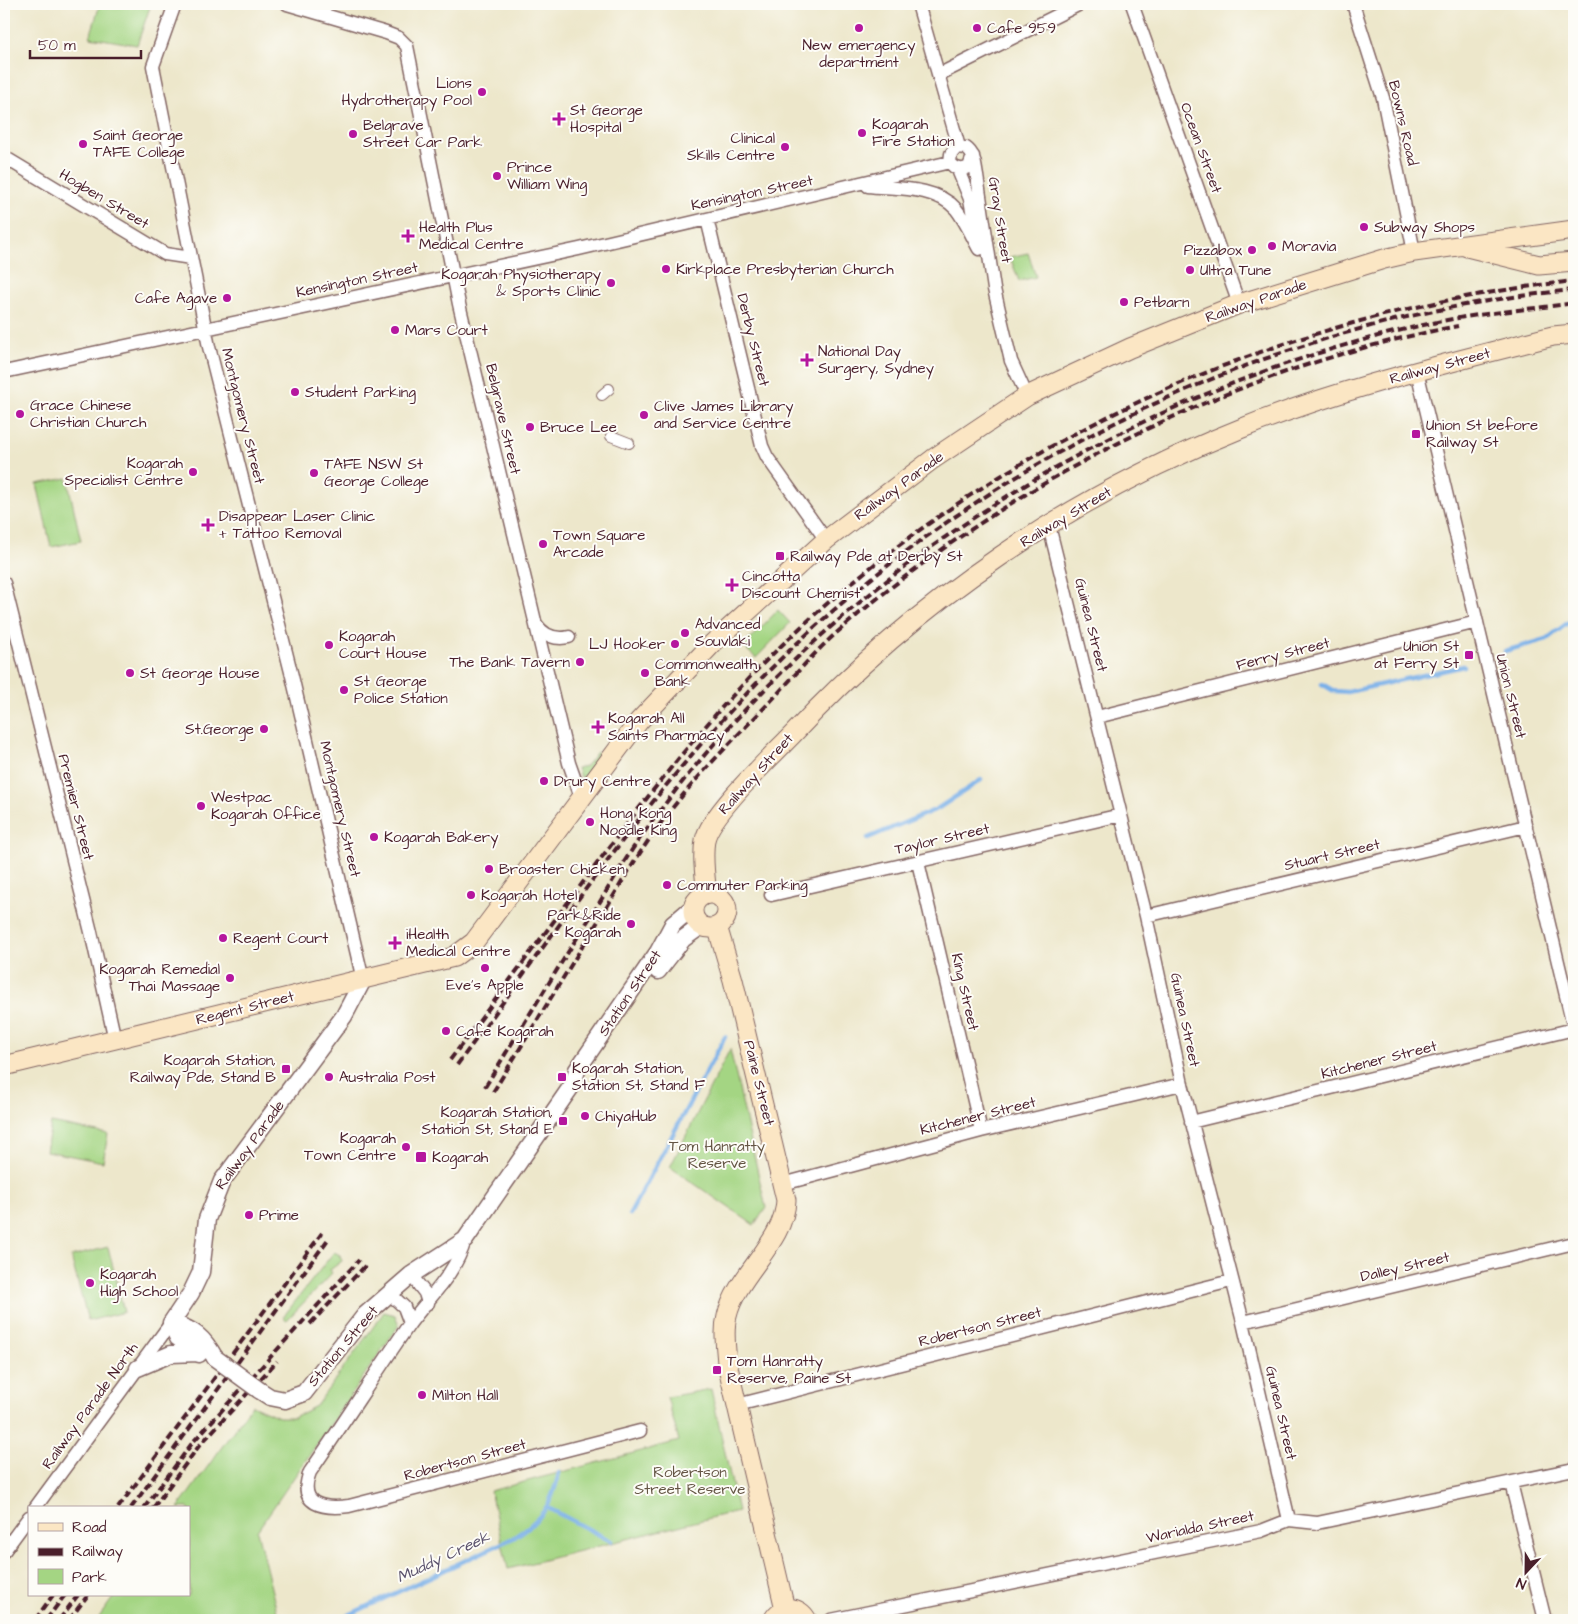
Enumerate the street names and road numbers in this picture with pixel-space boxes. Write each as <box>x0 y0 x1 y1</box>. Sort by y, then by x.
street label: Bowns Road <box>1383 78 1423 168</box>
street label: Ocean Street <box>1175 100 1227 196</box>
street label: Hogben Street <box>55 164 153 235</box>
street label: Kensington Street <box>689 170 815 217</box>
street label: Gray Street <box>982 175 1017 265</box>
street label: Kensington Street <box>294 257 420 304</box>
street label: Railway Parade <box>1203 274 1310 329</box>
street label: Derby Street <box>730 291 775 389</box>
street label: Railway Street <box>1387 342 1493 390</box>
street label: Montgomery Street <box>215 346 270 486</box>
street label: Belgrave Street <box>479 362 526 477</box>
street label: Railway Parade <box>850 446 949 526</box>
street label: Railway Street <box>1016 481 1116 553</box>
street label: Guinea Street <box>1069 576 1113 674</box>
street label: Ferry Street <box>1234 632 1332 677</box>
street label: Union Street <box>1490 652 1532 740</box>
street label: Railway Street <box>714 729 799 820</box>
street label: Montgomery Street <box>313 739 366 879</box>
street label: Premier Street <box>53 752 99 862</box>
street label: Taylor Street <box>893 818 992 861</box>
street label: Stuart Street <box>1282 834 1382 876</box>
street label: Station Street <box>593 946 667 1040</box>
street label: King Street <box>945 951 984 1033</box>
street label: Guinea Street <box>1165 971 1205 1069</box>
street label: Regent Street <box>194 986 297 1031</box>
street label: Kitchener Street <box>1319 1035 1439 1085</box>
street label: Paine Street <box>738 1038 780 1128</box>
street label: Kitchener Street <box>918 1091 1038 1141</box>
street label: Railway Parade <box>210 1096 290 1195</box>
street label: Dalley Street <box>1358 1247 1452 1288</box>
street label: Station Street <box>303 1301 383 1391</box>
street label: Robertson Street <box>916 1302 1044 1352</box>
street label: Railway Parade North <box>37 1338 144 1474</box>
street label: Guinea Street <box>1260 1364 1302 1462</box>
street label: Robertson Street <box>402 1434 528 1486</box>
street label: Warialda Street <box>1144 1505 1256 1549</box>

